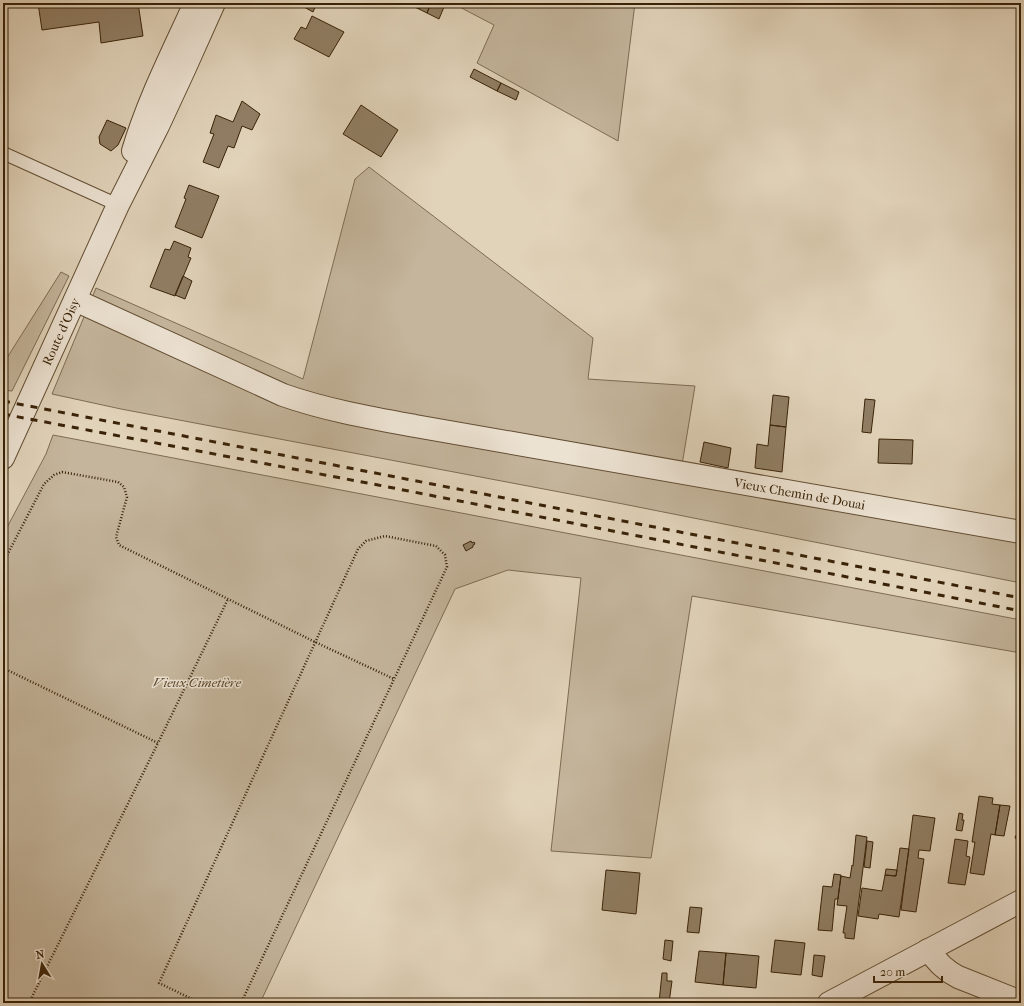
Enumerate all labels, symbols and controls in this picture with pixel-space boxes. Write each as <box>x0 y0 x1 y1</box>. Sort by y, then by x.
street label: Route d'Oisy <box>39 295 83 368</box>
street label: Vieux Chemin de Douai <box>732 475 867 513</box>
park label: Vieux Cimetière <box>153 675 242 690</box>
north arrow <box>22 944 62 984</box>
text: N <box>35 947 46 962</box>
scale bar <box>874 958 942 984</box>
text: 20 m <box>880 965 905 979</box>

